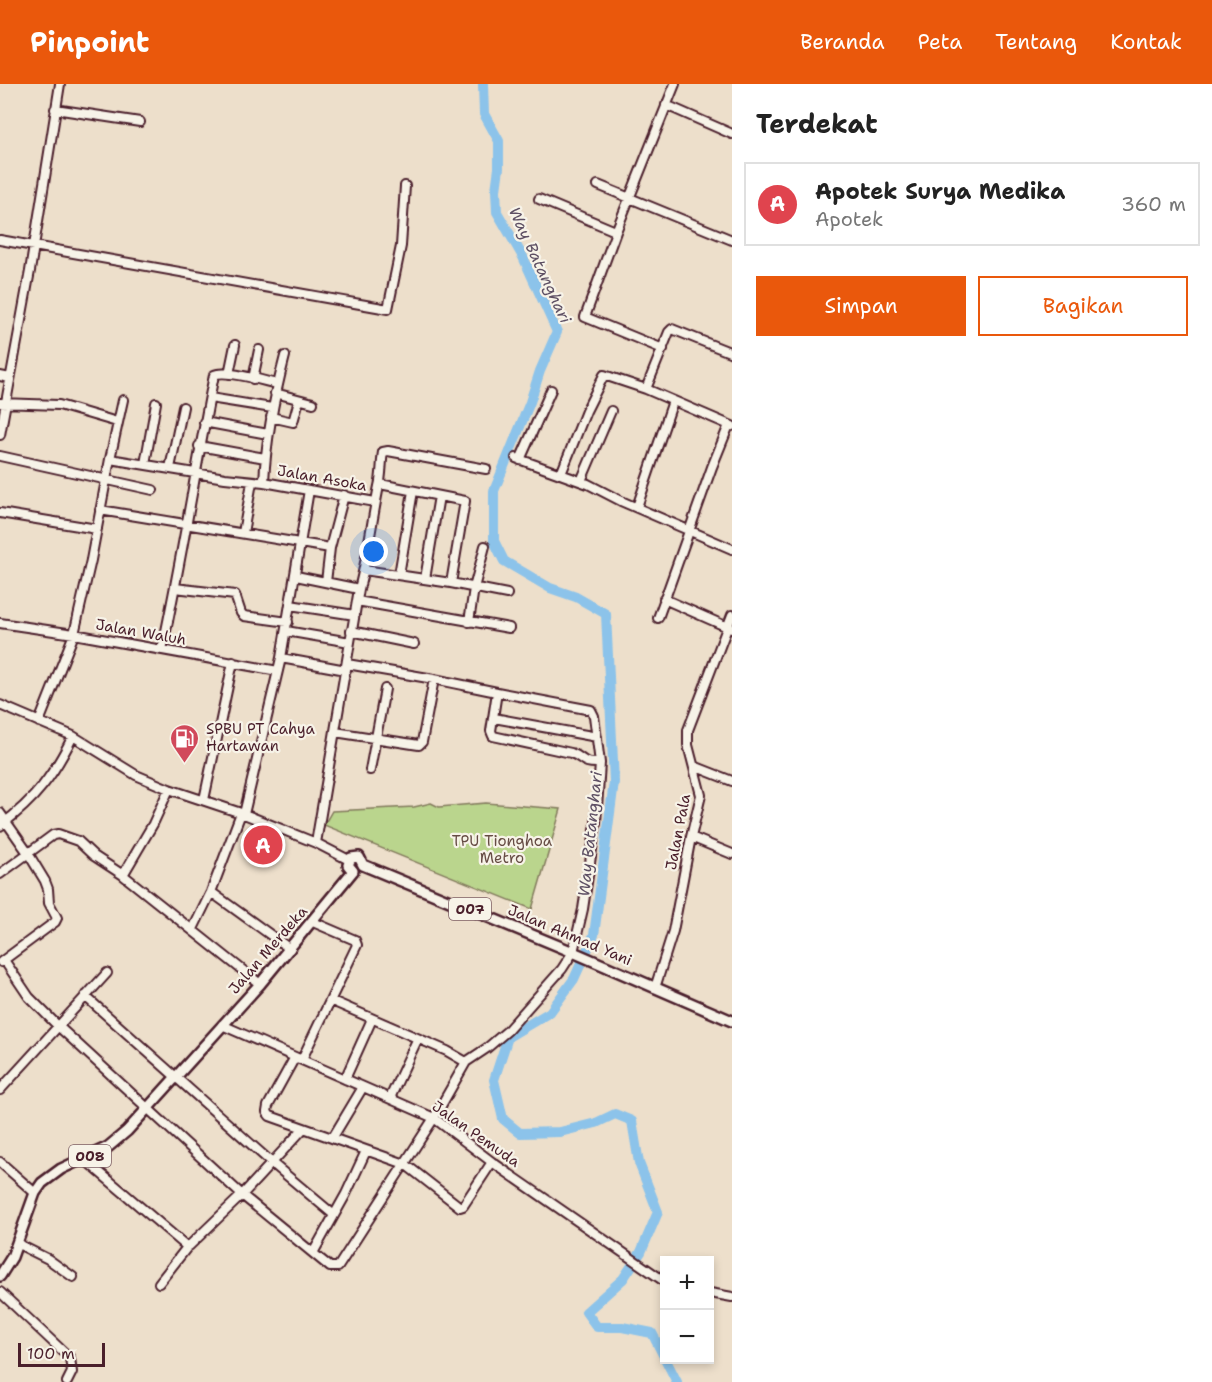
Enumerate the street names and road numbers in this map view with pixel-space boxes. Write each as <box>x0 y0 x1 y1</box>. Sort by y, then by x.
street label: Jalan Asoka <box>276 460 369 496</box>
street label: Jalan Waluh <box>94 614 188 650</box>
street label: Jalan Pala <box>661 792 695 872</box>
road number: 007 <box>449 898 491 920</box>
street label: Jalan Ahmad Yani <box>505 900 635 970</box>
street label: Jalan Merdeka <box>224 901 312 998</box>
street label: Jalan Pemuda <box>428 1096 524 1172</box>
road number: 008 <box>69 1145 111 1167</box>

